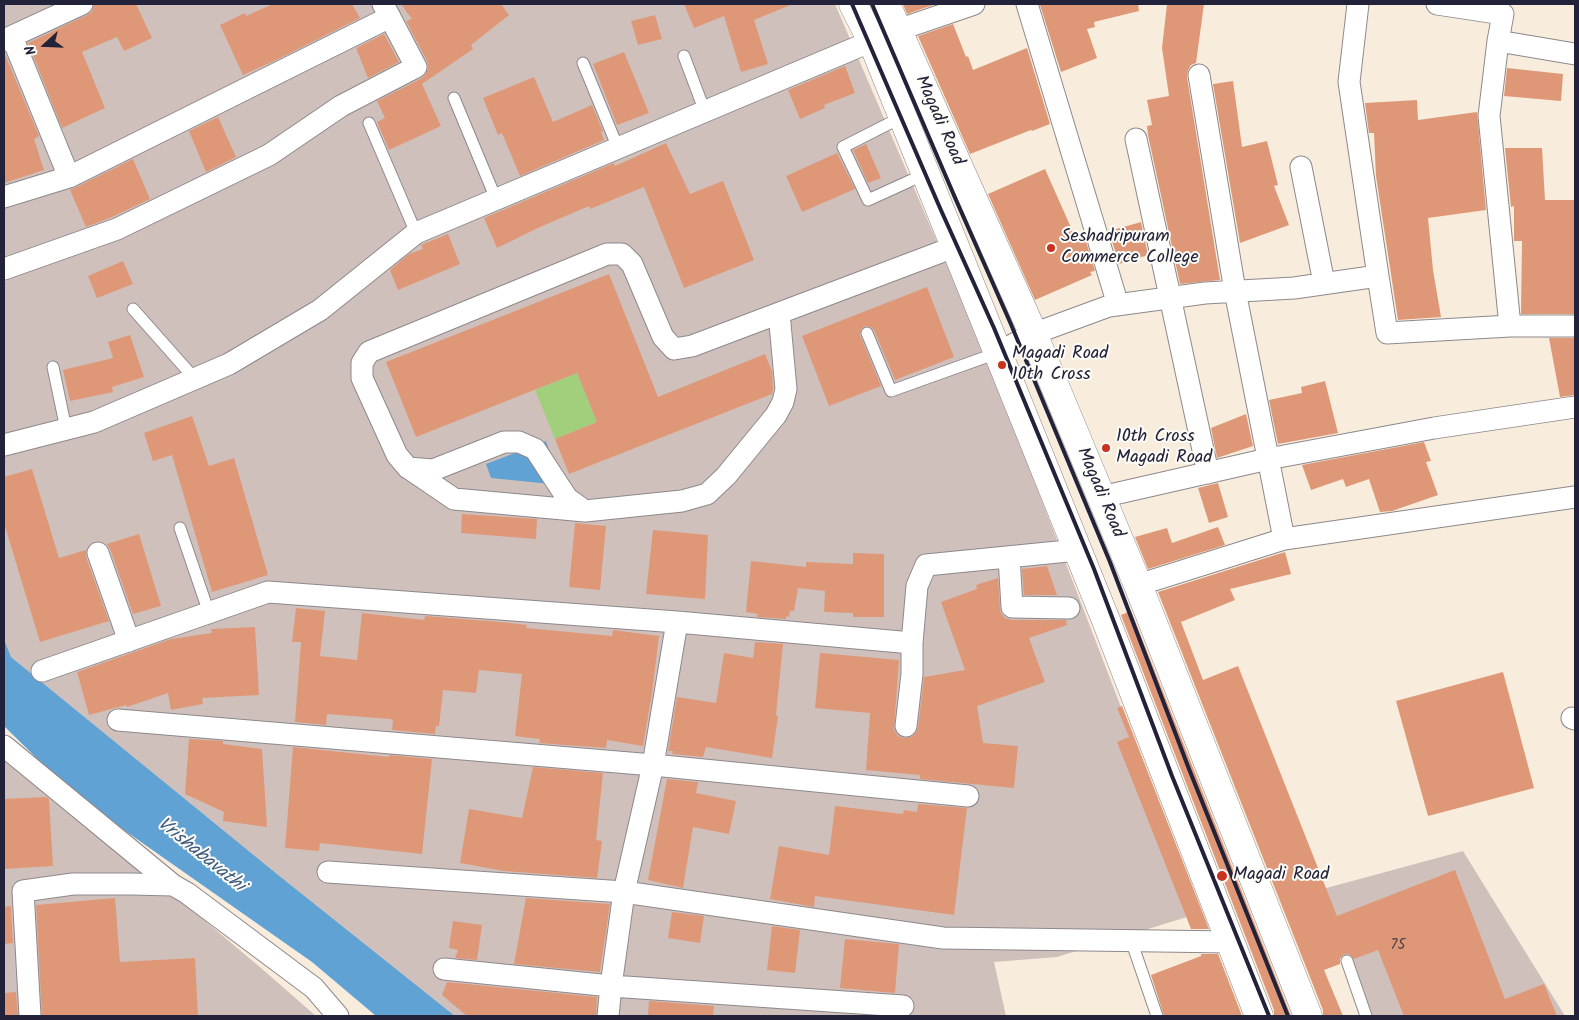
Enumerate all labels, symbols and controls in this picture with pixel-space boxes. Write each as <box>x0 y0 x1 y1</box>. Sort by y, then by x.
north arrow <box>20 20 70 70</box>
text: N <box>19 42 43 58</box>
street label: Magadi Road <box>909 73 967 169</box>
place label: Seshadripuram Commerce College <box>1061 227 1198 270</box>
marker: Seshadripuram Commerce College <box>1045 242 1057 254</box>
place label: Magadi Road 10th Cross <box>1012 344 1108 386</box>
marker: Magadi Road 10th Cross <box>996 359 1008 371</box>
place label: 10th Cross Magadi Road <box>1116 427 1212 469</box>
marker: 10th Cross Magadi Road <box>1100 442 1112 454</box>
street label: Magadi Road <box>1070 444 1128 542</box>
water label: Vrishabavathi <box>152 814 248 898</box>
place label: Magadi Road <box>1233 865 1329 887</box>
marker: Magadi Road <box>1215 869 1229 883</box>
house number: 75 <box>1391 937 1405 955</box>

